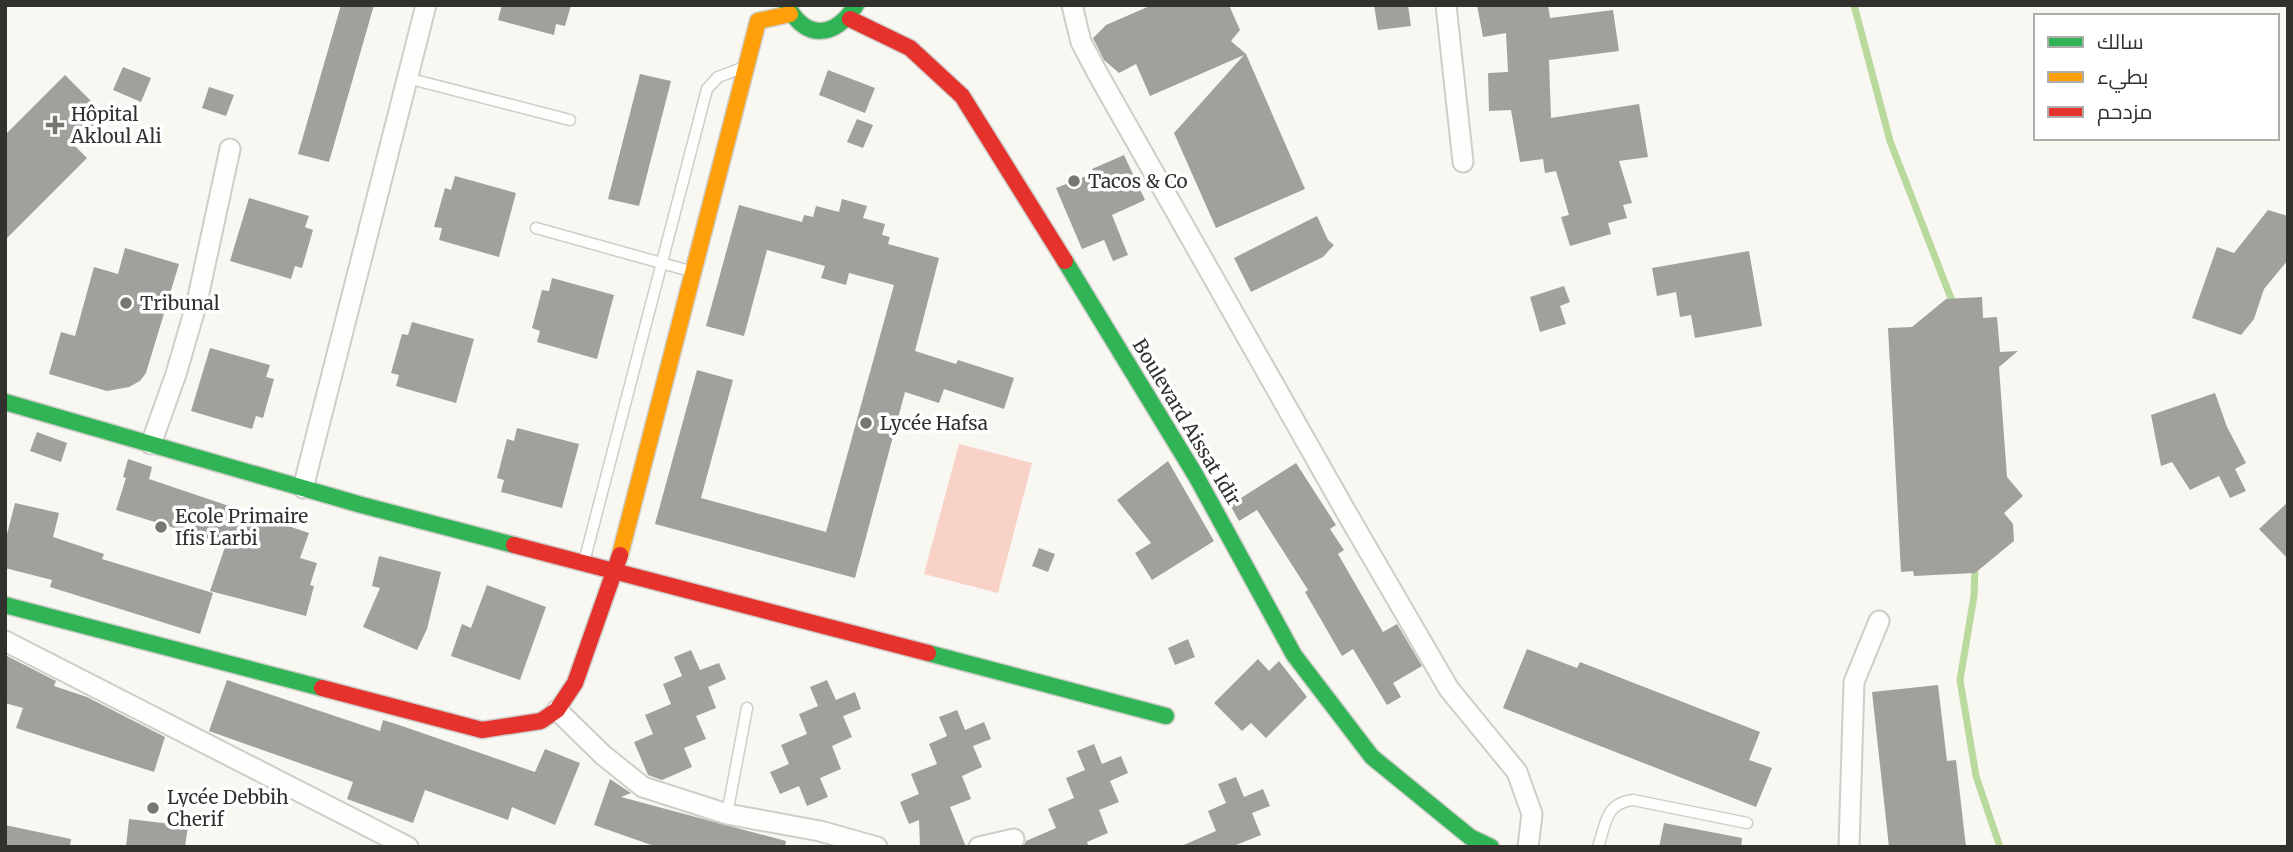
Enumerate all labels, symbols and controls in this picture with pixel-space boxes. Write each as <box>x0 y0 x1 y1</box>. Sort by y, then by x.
legend <box>2034 14 2279 140</box>
text: سالك <box>2097 28 2144 55</box>
text: بطيء <box>2097 63 2148 93</box>
text: مزدحم <box>2097 98 2152 126</box>
place label: Hôpital Akloul Ali <box>70 102 162 148</box>
marker: Hôpital Akloul Ali <box>45 115 65 135</box>
place label: Tacos & Co <box>1088 169 1188 193</box>
marker: Tacos & Co <box>1066 173 1082 189</box>
place label: Tribunal <box>140 291 220 315</box>
marker: Tribunal <box>118 295 134 311</box>
street label: Boulevard Aissat Idir <box>1128 334 1247 510</box>
place label: Lycée Hafsa <box>880 411 988 435</box>
marker: Lycée Hafsa <box>858 415 874 431</box>
place label: Ecole Primaire Ifis Larbi <box>175 504 308 550</box>
marker: Ecole Primaire Ifis Larbi <box>153 519 169 535</box>
place label: Lycée Debbih Cherif <box>167 785 289 831</box>
marker: Lycée Debbih Cherif <box>145 800 161 816</box>

